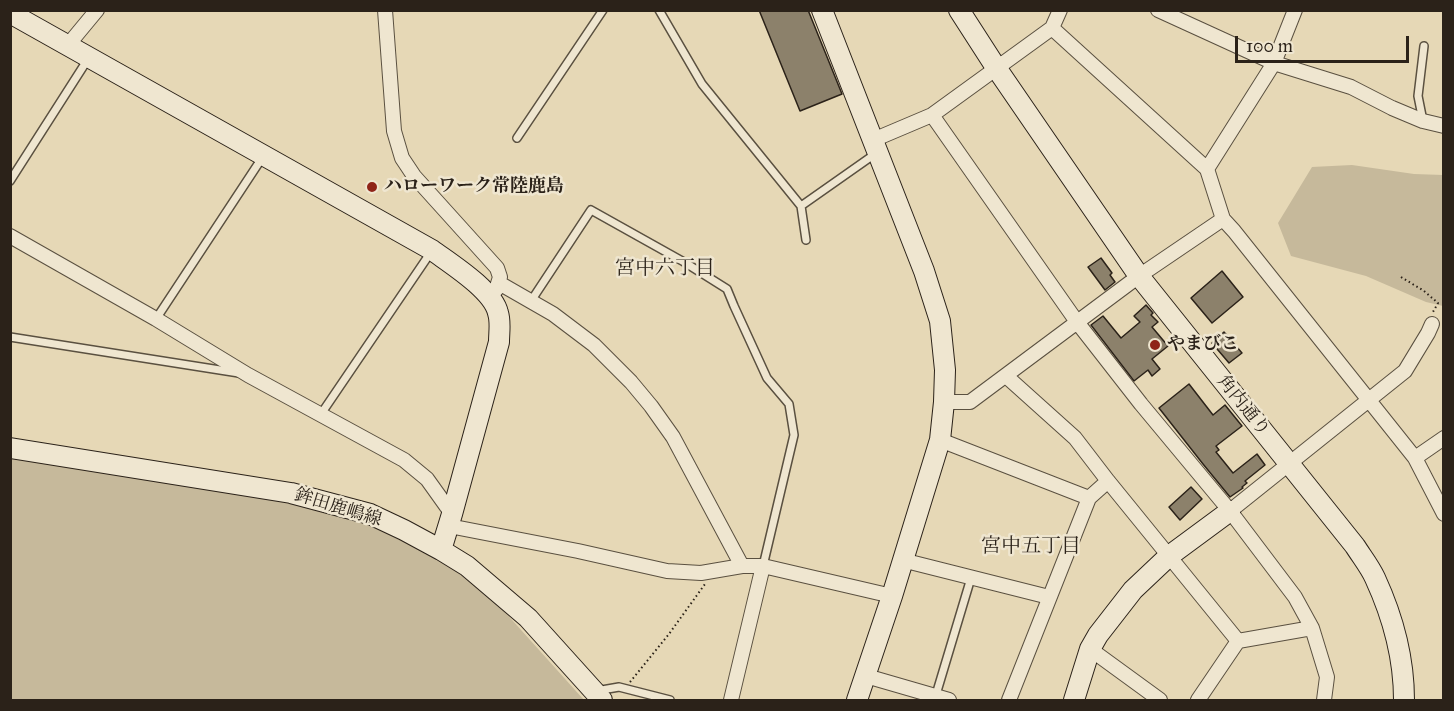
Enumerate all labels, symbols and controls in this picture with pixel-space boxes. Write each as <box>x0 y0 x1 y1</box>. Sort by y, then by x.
scale bar <box>1238 24 1412 62</box>
text: 100 m <box>1246 35 1293 57</box>
place label: ハローワーク常陸鹿島 <box>384 176 564 198</box>
marker: ハローワーク常陸鹿島 <box>365 180 379 194</box>
district label: 宮中六丁目 <box>615 257 715 281</box>
place label: やまびこ <box>1167 334 1239 356</box>
marker: やまびこ <box>1148 338 1162 352</box>
street label: 角内通り <box>1212 371 1274 441</box>
street label: 鉾田鹿嶋線 <box>292 485 384 531</box>
district label: 宮中五丁目 <box>981 535 1081 559</box>

